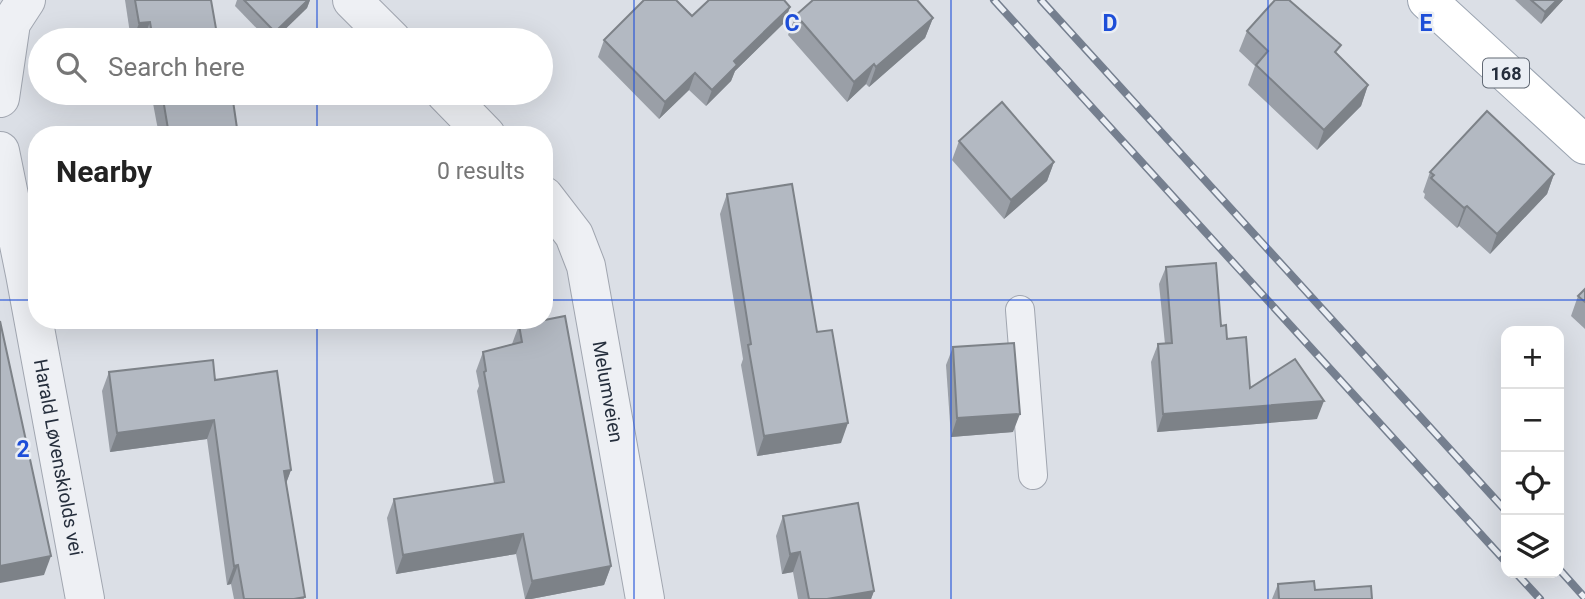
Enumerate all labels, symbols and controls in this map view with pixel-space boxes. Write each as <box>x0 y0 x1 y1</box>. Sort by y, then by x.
text: C <box>784 10 800 37</box>
text: D <box>1103 10 1117 37</box>
text: E <box>1420 10 1433 37</box>
search box <box>28 28 553 105</box>
icon: search <box>52 48 90 86</box>
text: Search here <box>108 52 245 82</box>
road number: 168 <box>1483 58 1529 88</box>
text: Nearby <box>56 154 152 189</box>
text: 0 results <box>437 158 525 185</box>
map controls <box>1501 326 1564 578</box>
button: + <box>1501 326 1564 389</box>
street label: Melumveien <box>588 339 629 444</box>
street label: Harald Løvenskiolds vei <box>29 357 88 558</box>
button: − <box>1501 389 1564 452</box>
text: 2 <box>16 436 30 463</box>
button: locate <box>1501 452 1564 515</box>
button: layers <box>1501 515 1564 578</box>

